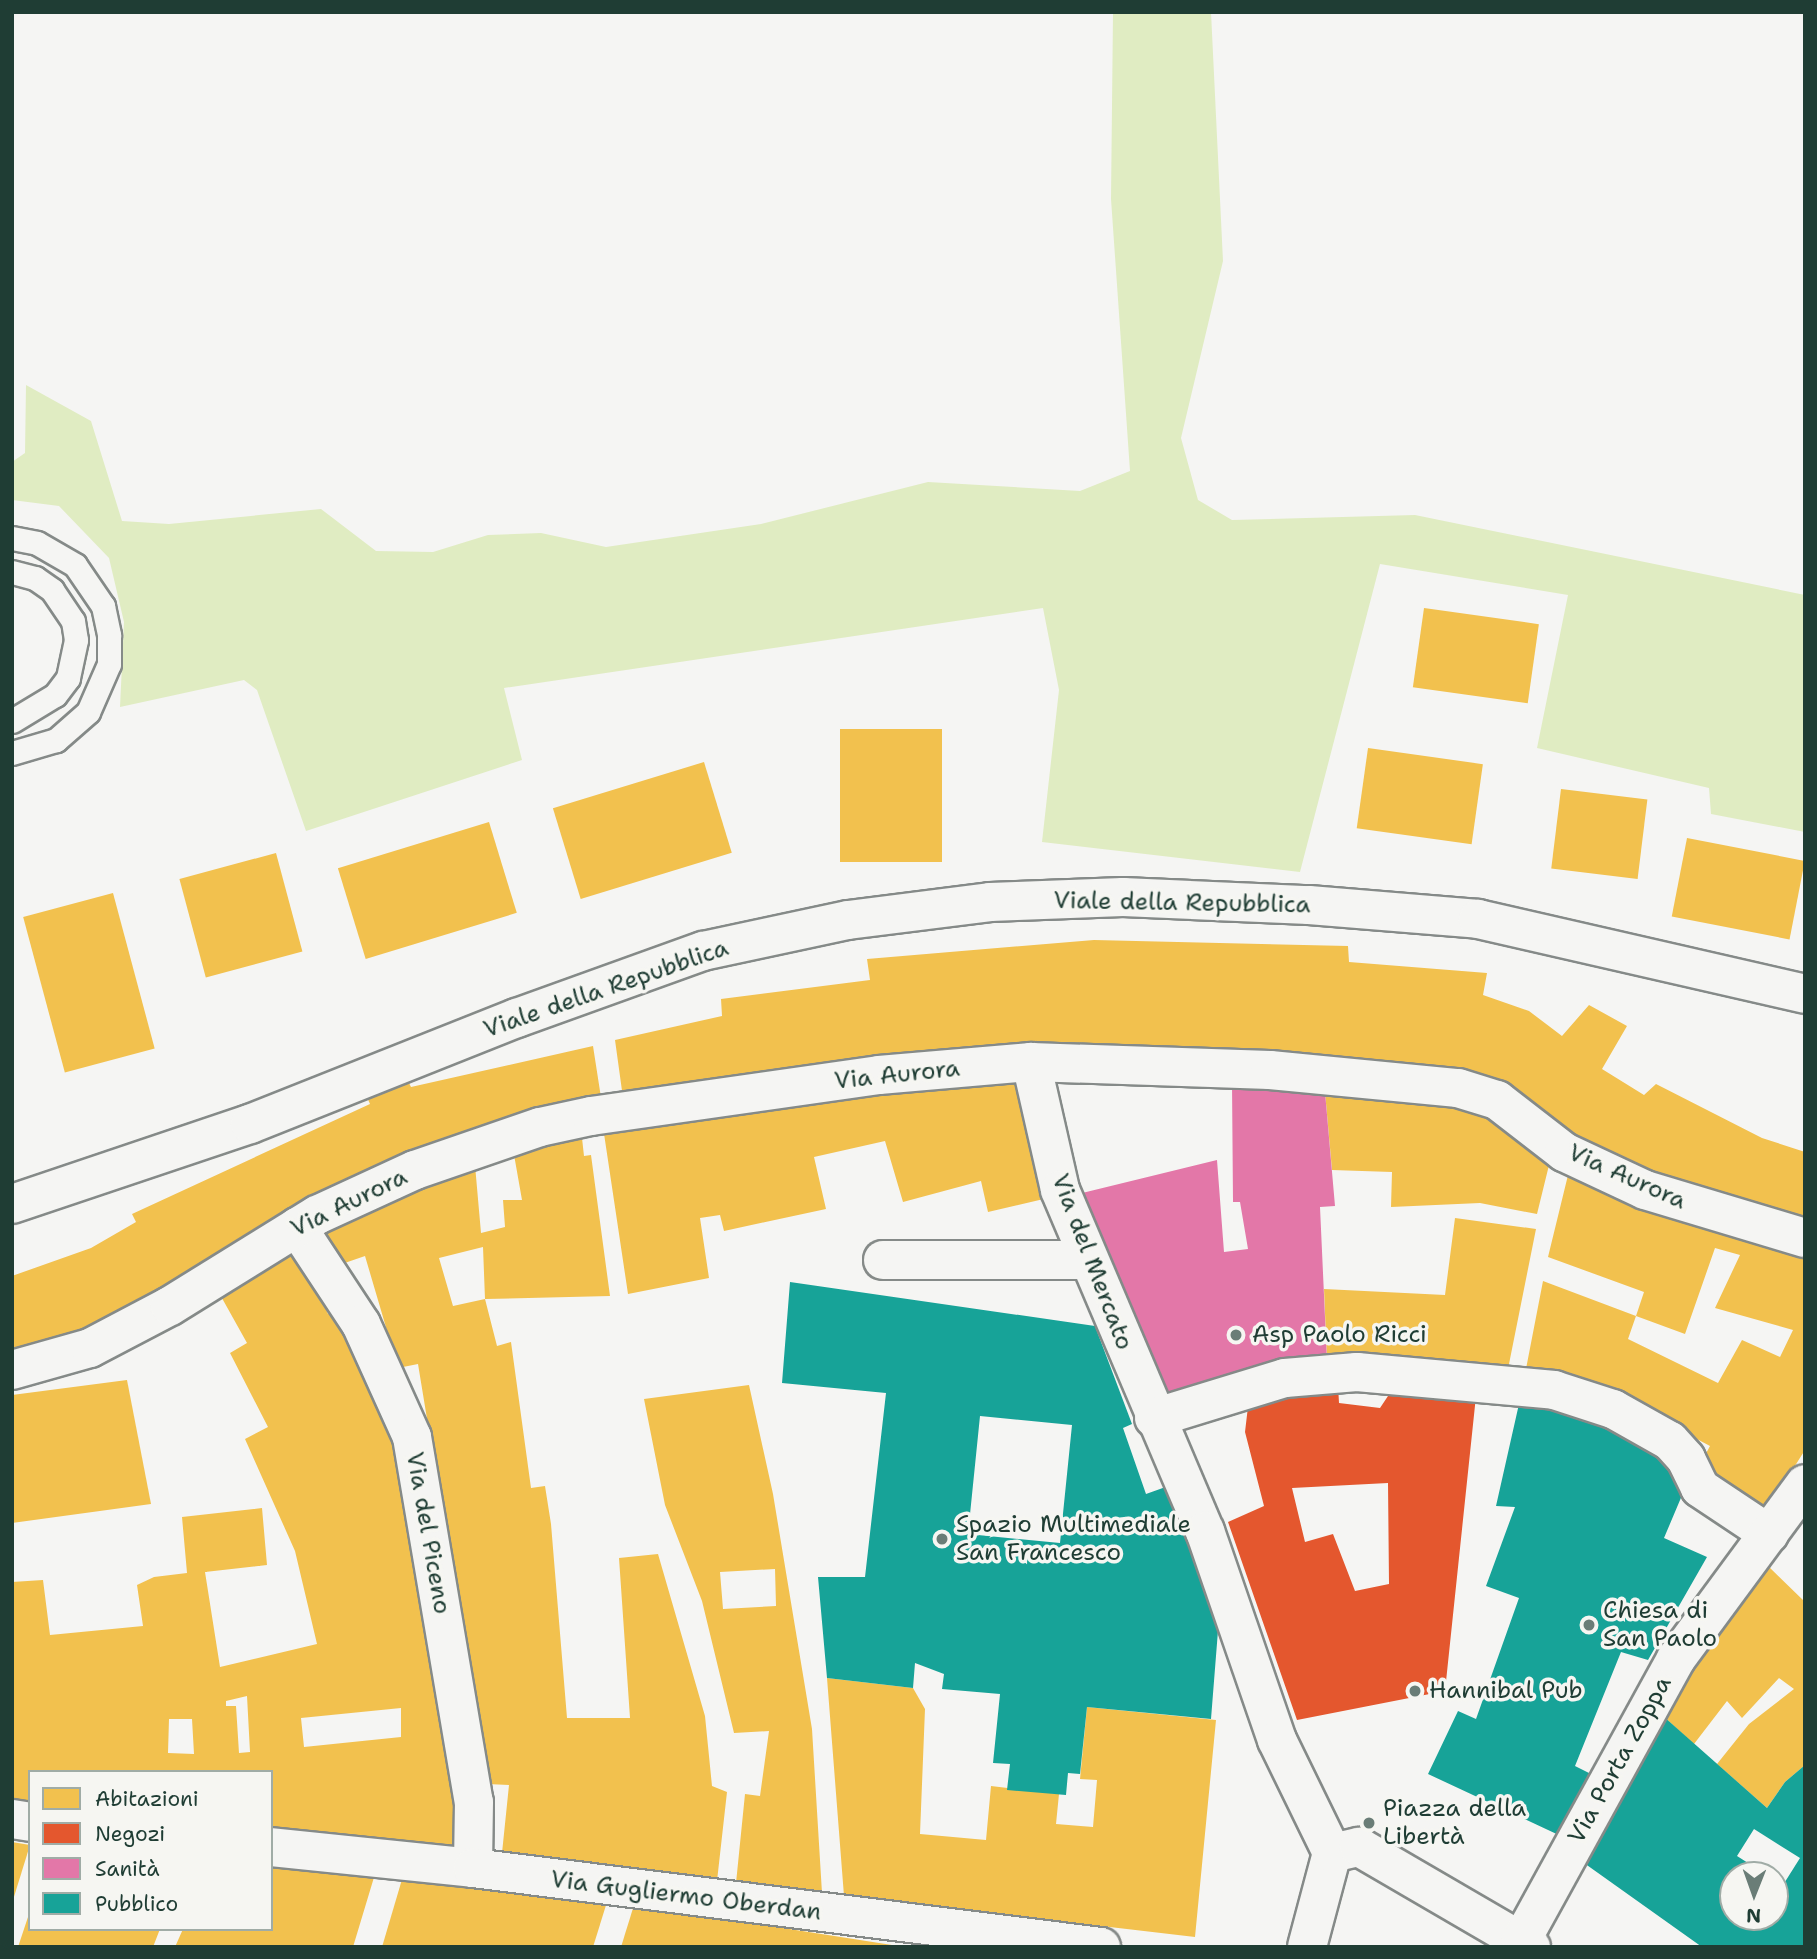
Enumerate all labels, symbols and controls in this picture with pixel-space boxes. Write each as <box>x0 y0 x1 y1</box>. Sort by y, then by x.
street label: Viale della Repubblica <box>1053 886 1311 920</box>
street label: Viale della Repubblica <box>480 934 732 1044</box>
street label: Via Aurora <box>833 1054 961 1096</box>
street label: Via Aurora <box>1564 1138 1690 1216</box>
street label: Via Aurora <box>286 1162 412 1244</box>
street label: Via del Mercato <box>1045 1170 1139 1354</box>
place label: Asp Paolo Ricci <box>1252 1321 1427 1349</box>
marker: Asp Paolo Ricci <box>1226 1325 1246 1345</box>
street label: Via del Piceno <box>400 1450 456 1616</box>
place label: Spazio Multimediale San Francesco <box>956 1511 1191 1567</box>
marker: Spazio Multimediale San Francesco <box>934 1531 950 1547</box>
place label: Chiesa di San Paolo <box>1603 1597 1717 1653</box>
marker: Chiesa di San Paolo <box>1581 1617 1597 1633</box>
street label: Via Porta Zoppa <box>1562 1671 1678 1849</box>
place label: Hannibal Pub <box>1429 1677 1583 1705</box>
marker: Hannibal Pub <box>1407 1683 1423 1699</box>
legend <box>28 1770 273 1931</box>
text: Abitazioni <box>95 1785 199 1813</box>
place label: Piazza della Libertà <box>1383 1795 1526 1851</box>
marker: Piazza della Libertà <box>1361 1815 1377 1831</box>
text: Negozi <box>95 1820 165 1848</box>
text: Sanità <box>95 1855 160 1883</box>
north arrow <box>1719 1861 1789 1931</box>
street label: Via Gugliermo Oberdan <box>549 1865 823 1927</box>
text: Pubblico <box>95 1890 178 1918</box>
text: N <box>1746 1903 1761 1928</box>

